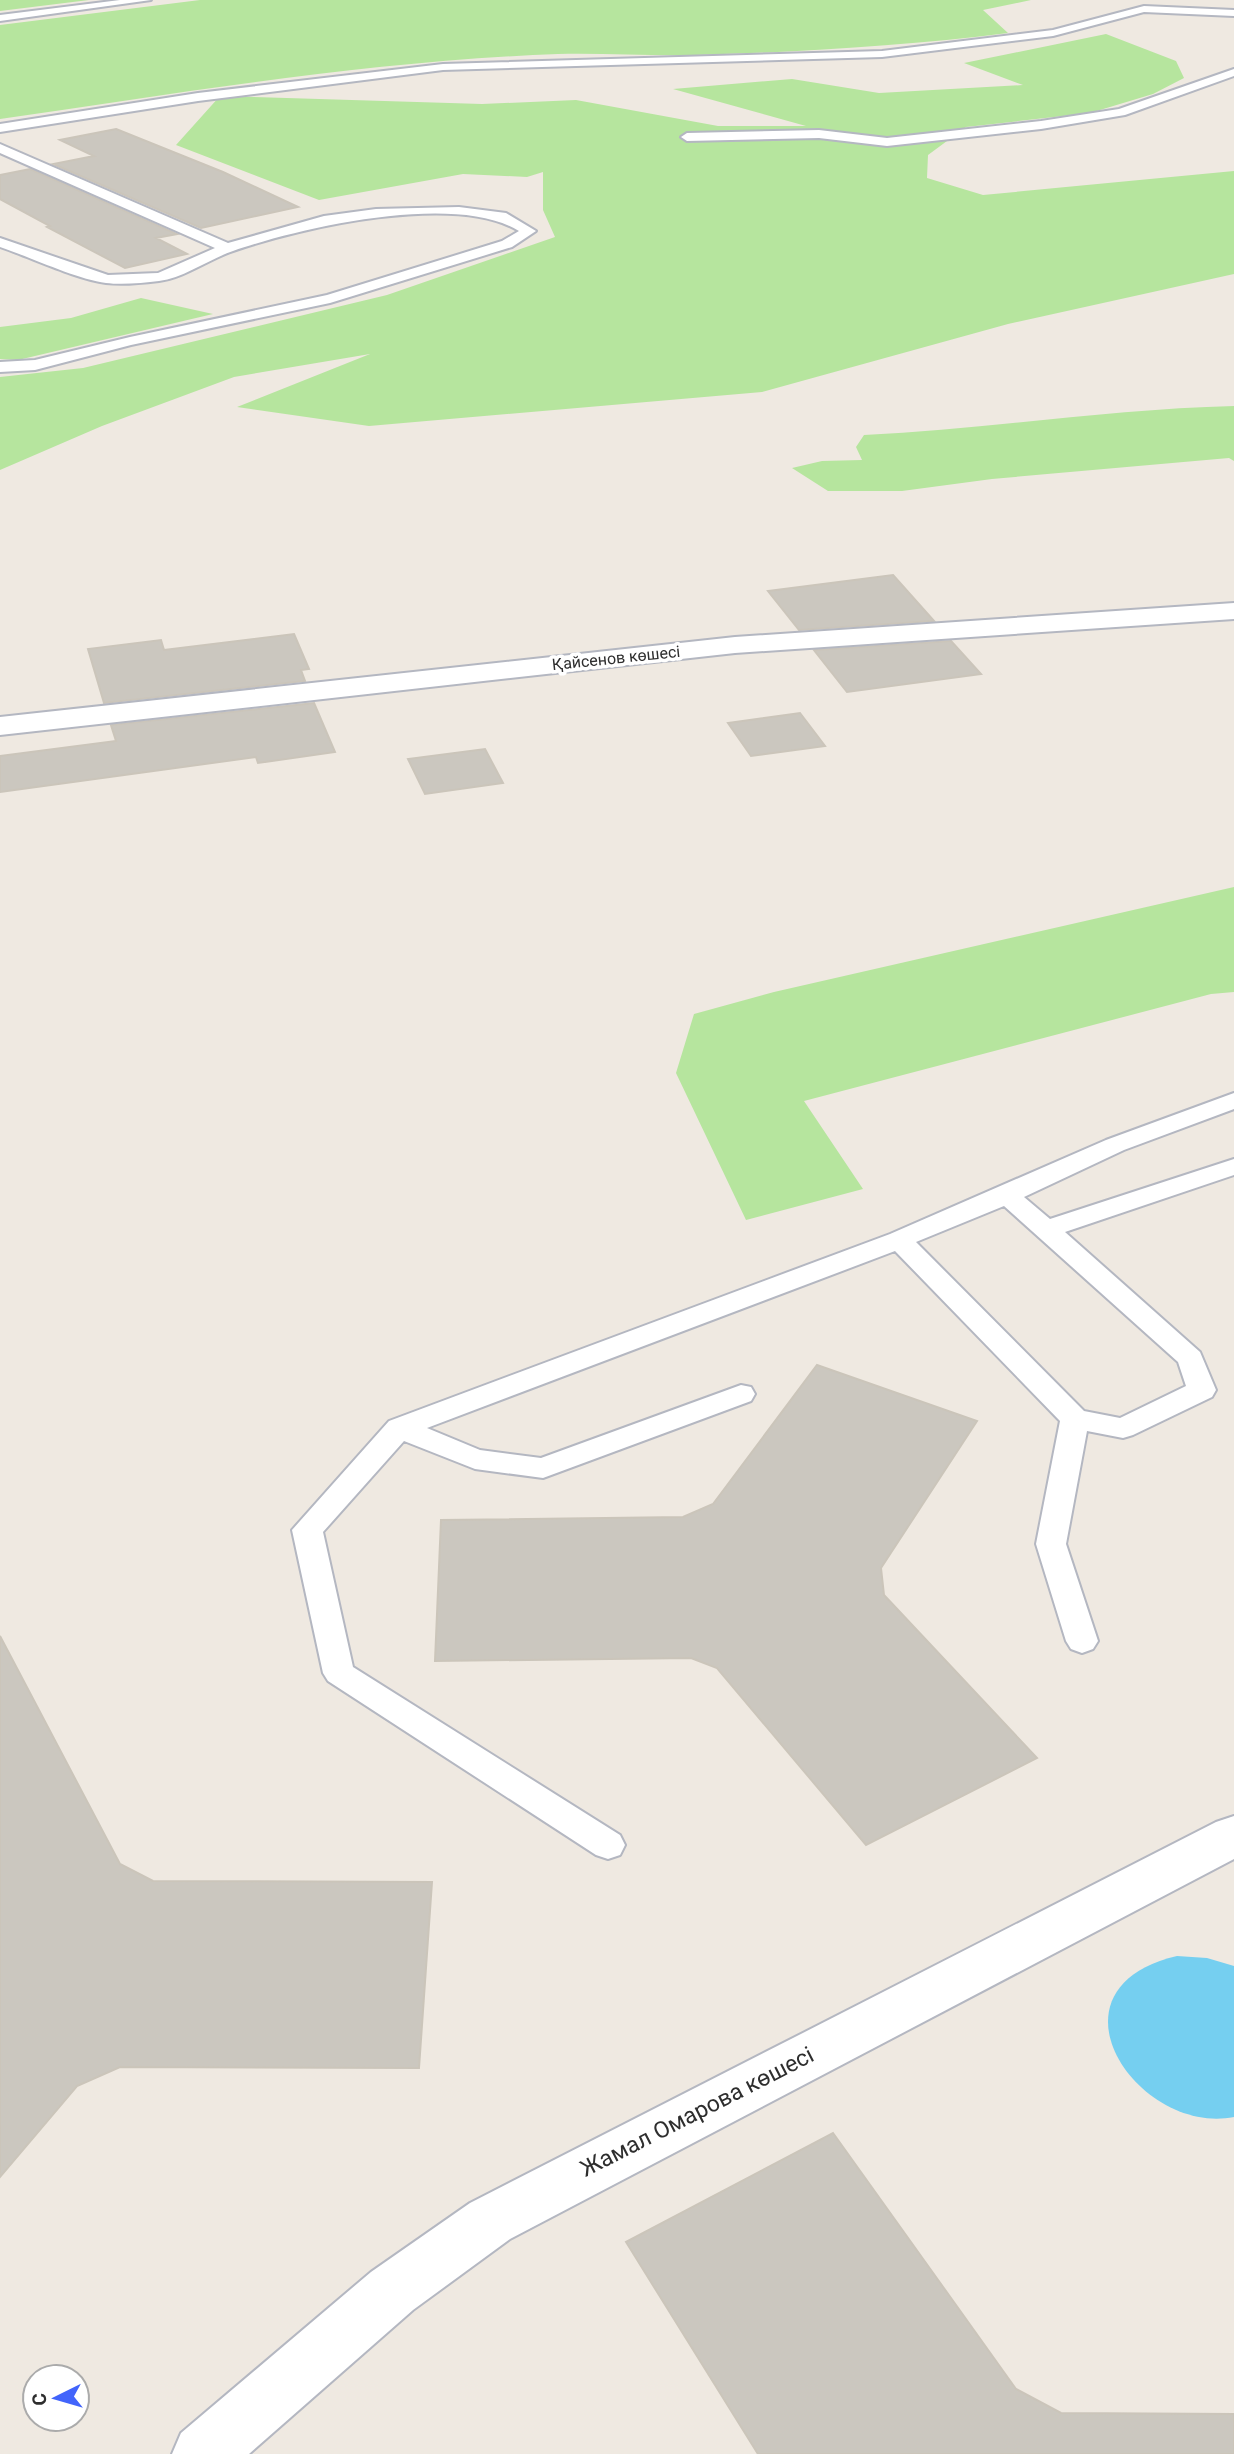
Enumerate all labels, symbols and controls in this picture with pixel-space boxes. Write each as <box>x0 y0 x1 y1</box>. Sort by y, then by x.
street label: Қайсенов көшесі <box>551 642 681 674</box>
street label: Жамал Омарова көшесі <box>576 2041 818 2183</box>
north arrow <box>21 2363 91 2433</box>
text: С <box>28 2392 52 2407</box>

